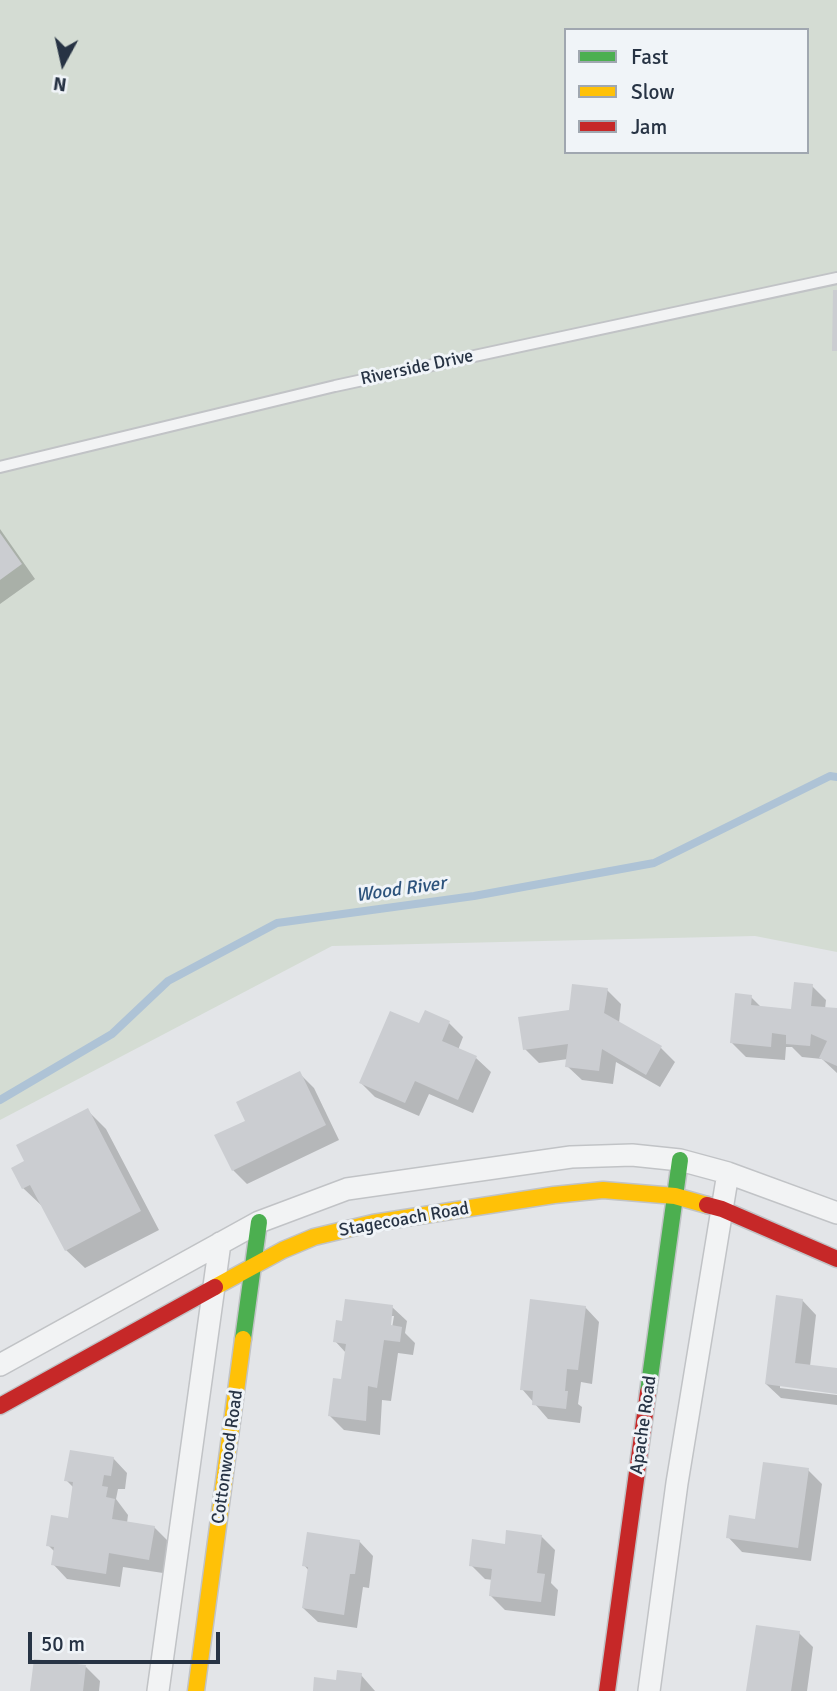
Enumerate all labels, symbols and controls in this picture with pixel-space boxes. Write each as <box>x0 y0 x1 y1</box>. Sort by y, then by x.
north arrow <box>28 28 98 98</box>
legend <box>564 28 809 154</box>
text: Fast <box>631 44 668 70</box>
text: N <box>52 71 68 97</box>
text: Slow <box>631 79 675 105</box>
text: Jam <box>631 114 667 140</box>
street label: Riverside Drive <box>359 346 475 390</box>
water label: Wood River <box>355 872 447 908</box>
street label: Stagecoach Road <box>337 1198 471 1242</box>
street label: Apache Road <box>626 1374 662 1476</box>
street label: Cottonwood Road <box>208 1389 248 1525</box>
scale bar <box>32 1618 224 1662</box>
text: 50 m <box>41 1631 85 1657</box>

